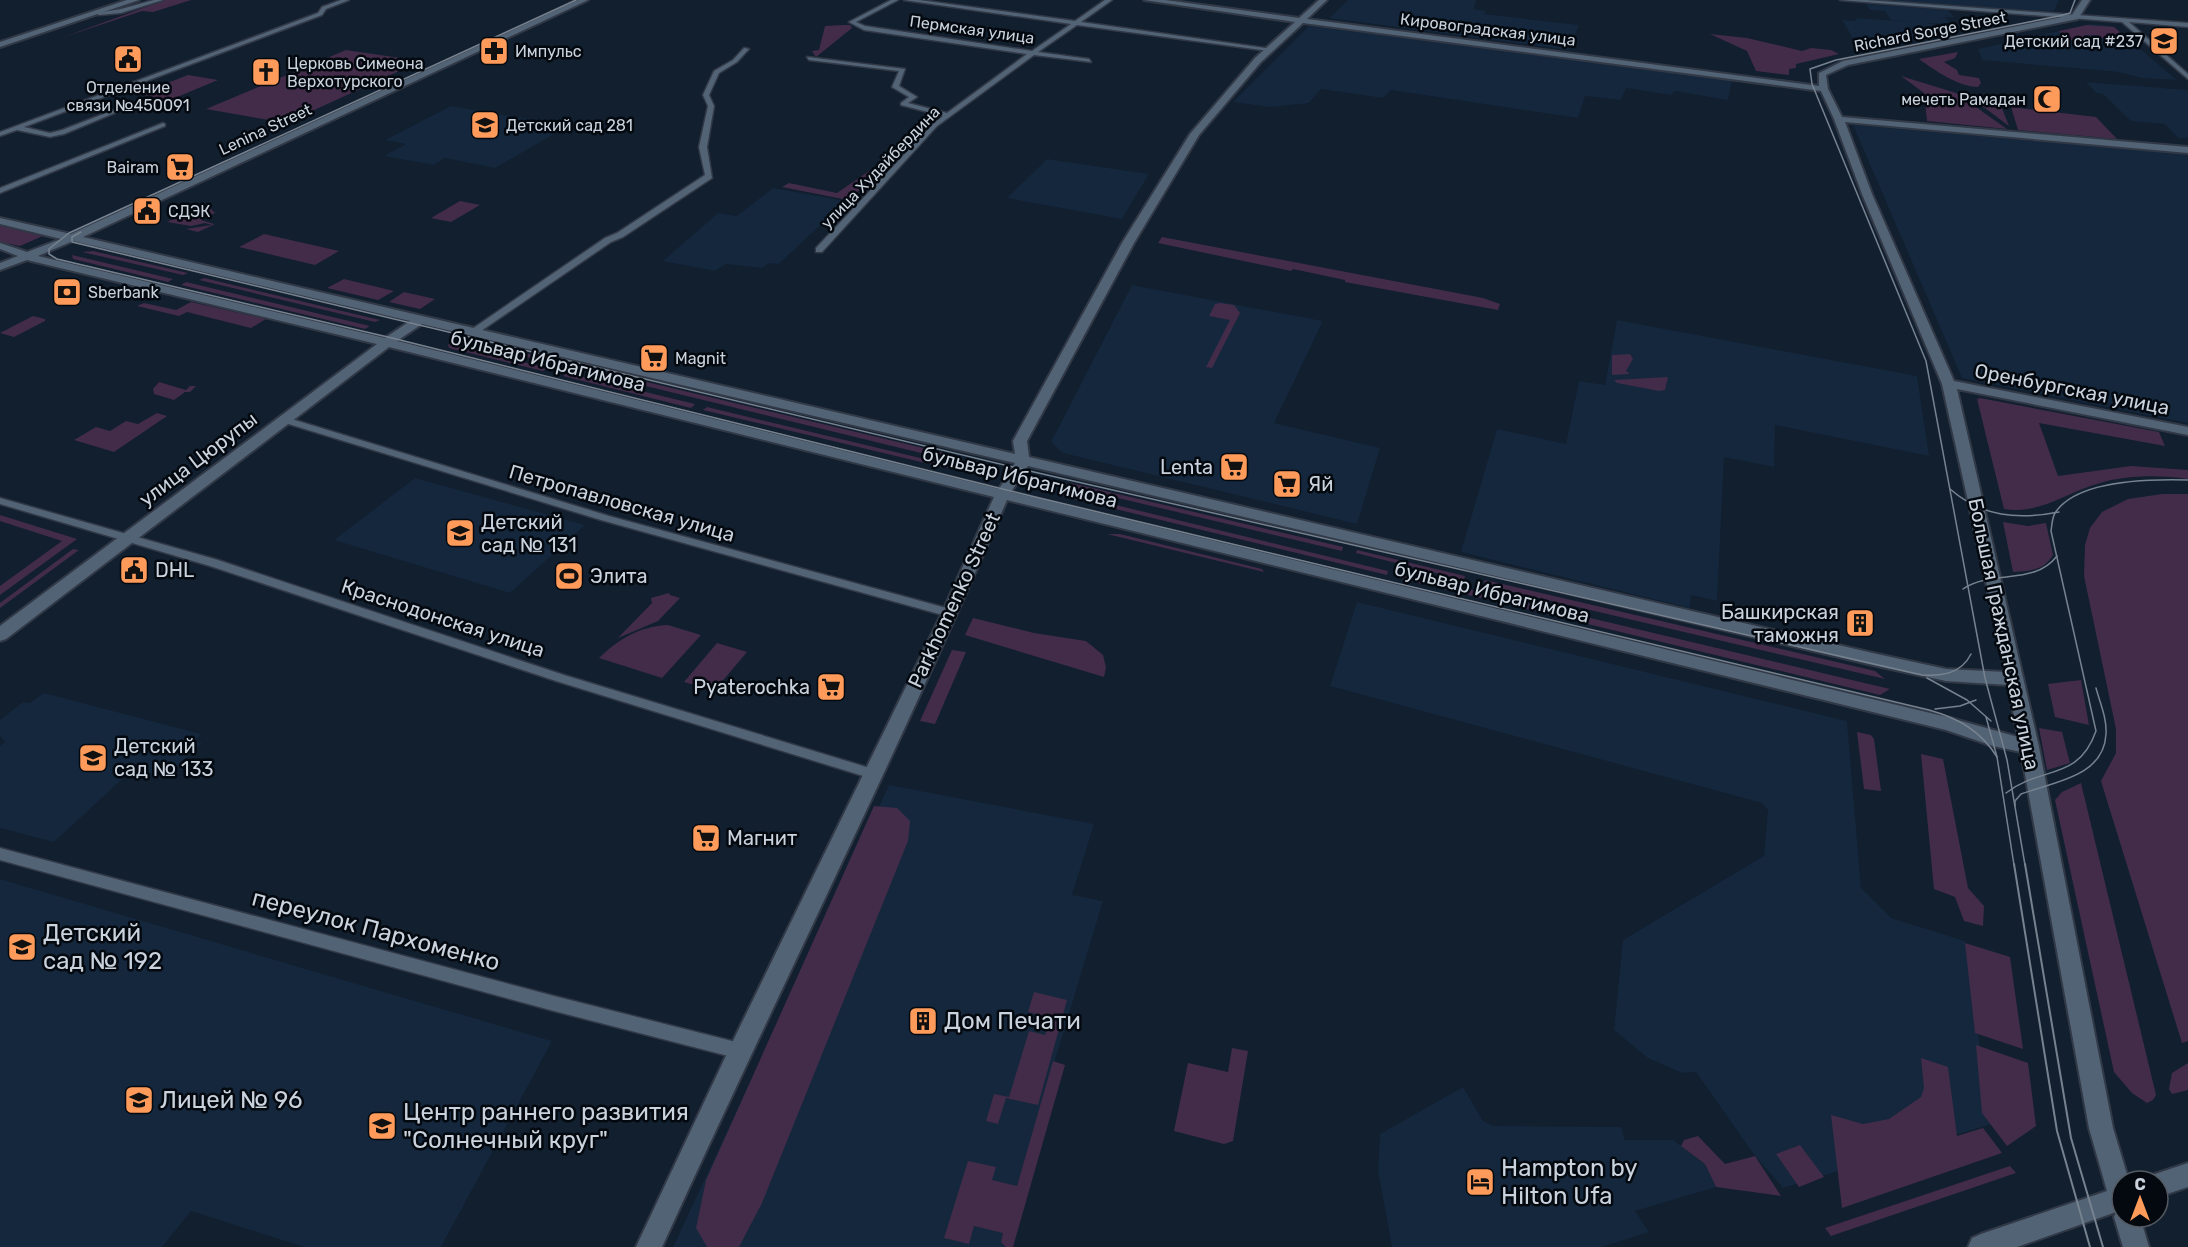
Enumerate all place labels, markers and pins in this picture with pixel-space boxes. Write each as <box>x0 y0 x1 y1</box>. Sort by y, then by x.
school or university icon: Детский сад #237 <box>2148 25 2180 57</box>
place label: Детский сад #237 <box>2004 32 2143 51</box>
pharmacy icon: Импульс <box>478 35 510 67</box>
place label: Импульс <box>515 42 582 61</box>
public building icon: Отделение связи №450091 <box>112 43 144 75</box>
place label: Церковь Симеона Верхотурского <box>287 54 424 91</box>
church icon: Церковь Симеона Верхотурского <box>250 56 282 88</box>
place label: Отделение связи №450091 <box>67 78 190 115</box>
mosque icon: мечеть Рамадан <box>2031 83 2063 115</box>
place label: мечеть Рамадан <box>1901 90 2026 109</box>
school or university icon: Детский сад 281 <box>469 109 501 141</box>
place label: Детский сад 281 <box>506 116 633 135</box>
supermarket icon: Bairam <box>164 151 196 183</box>
place label: Bairam <box>107 158 159 177</box>
public building icon: СДЭК <box>131 195 163 227</box>
place label: СДЭК <box>168 202 210 221</box>
bank icon: Sberbank <box>51 276 83 308</box>
place label: Sberbank <box>88 283 160 302</box>
supermarket icon: Magnit <box>638 342 670 374</box>
place label: Magnit <box>675 349 726 368</box>
supermarket icon: Lenta <box>1218 451 1250 483</box>
place label: Lenta <box>1160 455 1213 479</box>
supermarket icon: Яй <box>1271 468 1303 500</box>
place label: Яй <box>1308 472 1333 496</box>
place label: Детский сад № 131 <box>481 510 577 557</box>
school or university icon: Детский сад № 131 <box>444 517 476 549</box>
public building icon: DHL <box>118 554 150 586</box>
place label: DHL <box>155 558 194 582</box>
sports icon: Элита <box>553 560 585 592</box>
place label: Элита <box>590 564 648 588</box>
place label: Башкирская таможня <box>1721 600 1839 647</box>
building icon: Башкирская таможня <box>1844 607 1876 639</box>
supermarket icon: Pyaterochka <box>815 671 847 703</box>
place label: Pyaterochka <box>693 675 810 699</box>
place label: Детский сад № 133 <box>114 734 214 781</box>
school or university icon: Детский сад № 133 <box>77 742 109 774</box>
supermarket icon: Магнит <box>690 822 722 854</box>
place label: Магнит <box>727 826 797 850</box>
place label: Детский сад № 192 <box>43 919 162 975</box>
school or university icon: Детский сад № 192 <box>6 931 38 963</box>
building icon: Дом Печати <box>907 1005 939 1037</box>
place label: Дом Печати <box>944 1007 1081 1035</box>
school or university icon: Лицей № 96 <box>123 1084 155 1116</box>
place label: Лицей № 96 <box>160 1086 302 1114</box>
place label: Центр раннего развития "Солнечный круг" <box>403 1098 689 1154</box>
school or university icon: Центр раннего развития "Солнечный круг" <box>366 1110 398 1142</box>
place label: Hampton by Hilton Ufa <box>1501 1154 1638 1210</box>
hotel icon: Hampton by Hilton Ufa <box>1464 1166 1496 1198</box>

